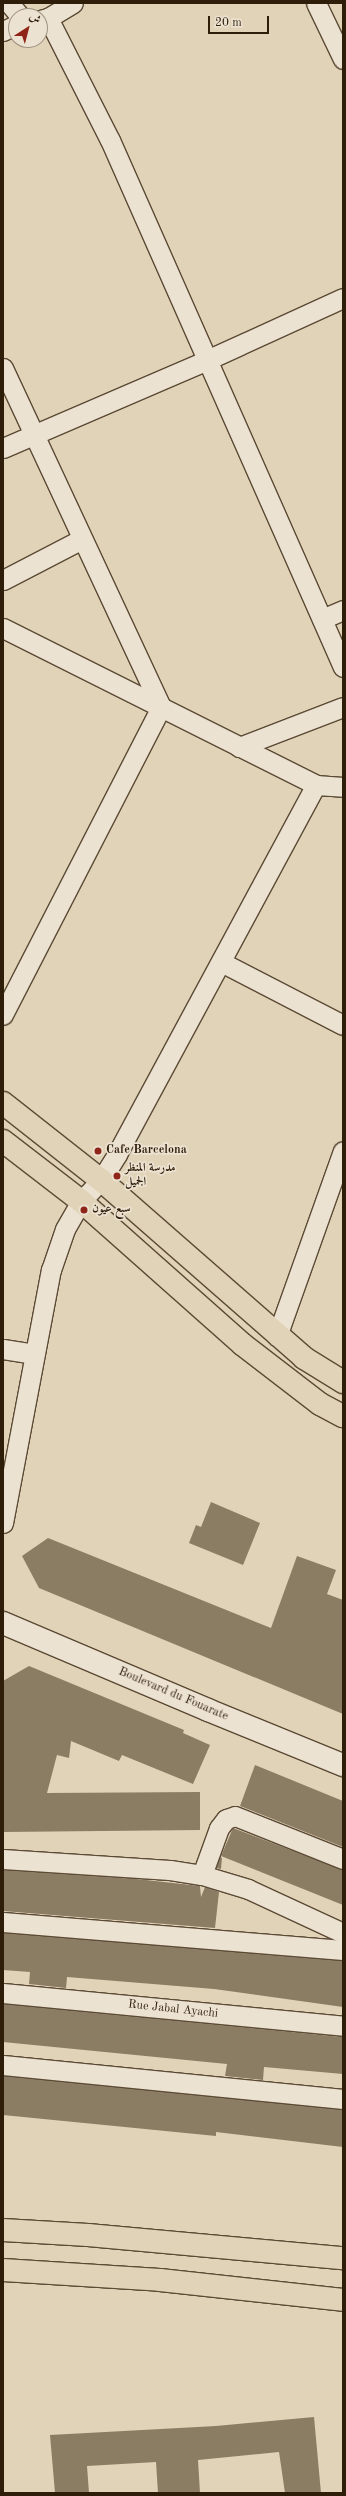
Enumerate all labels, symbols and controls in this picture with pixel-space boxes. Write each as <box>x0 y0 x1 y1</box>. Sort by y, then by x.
north arrow <box>8 8 48 48</box>
scale bar <box>210 8 271 34</box>
text: ش <box>27 11 42 26</box>
text: 20 m <box>215 17 242 29</box>
place label: Cafe Barcelona <box>106 1144 187 1158</box>
marker: Cafe Barcelona <box>93 1146 103 1156</box>
place label: مدرسة المنظر الجميل <box>125 1162 175 1190</box>
marker: مدرسة المنظر الجميل <box>112 1171 122 1181</box>
place label: سبع عيون <box>92 1203 131 1217</box>
marker: سبع عيون <box>79 1205 89 1215</box>
street label: Boulevard du Fouarate <box>116 1665 230 1725</box>
street label: Rue Jabal Ayachi <box>127 1998 219 2022</box>

